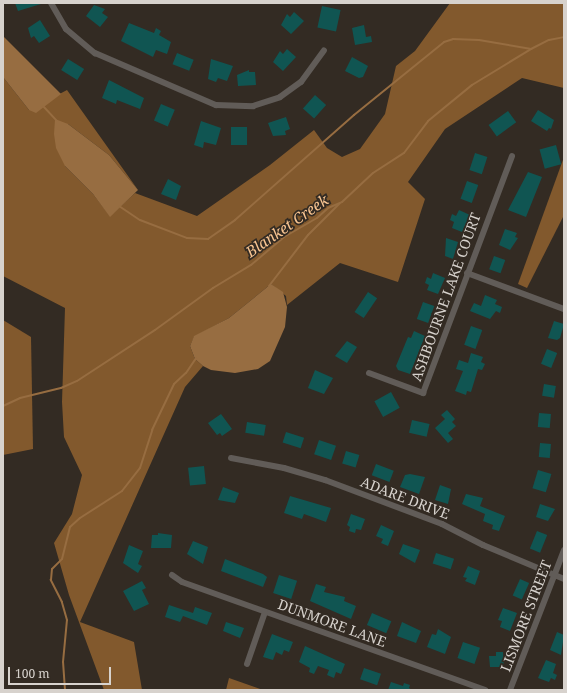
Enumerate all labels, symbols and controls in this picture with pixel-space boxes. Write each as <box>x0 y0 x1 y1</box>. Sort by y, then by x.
water label: Blanket Creek <box>242 191 332 261</box>
street label: ASHBOURNE LAKE COURT <box>408 211 484 383</box>
street label: ADARE DRIVE <box>358 473 452 523</box>
street label: LISMORE STREET <box>497 558 555 674</box>
street label: DUNMORE LANE <box>276 596 388 650</box>
scale bar <box>10 659 113 685</box>
text: 100 m <box>15 665 50 682</box>

